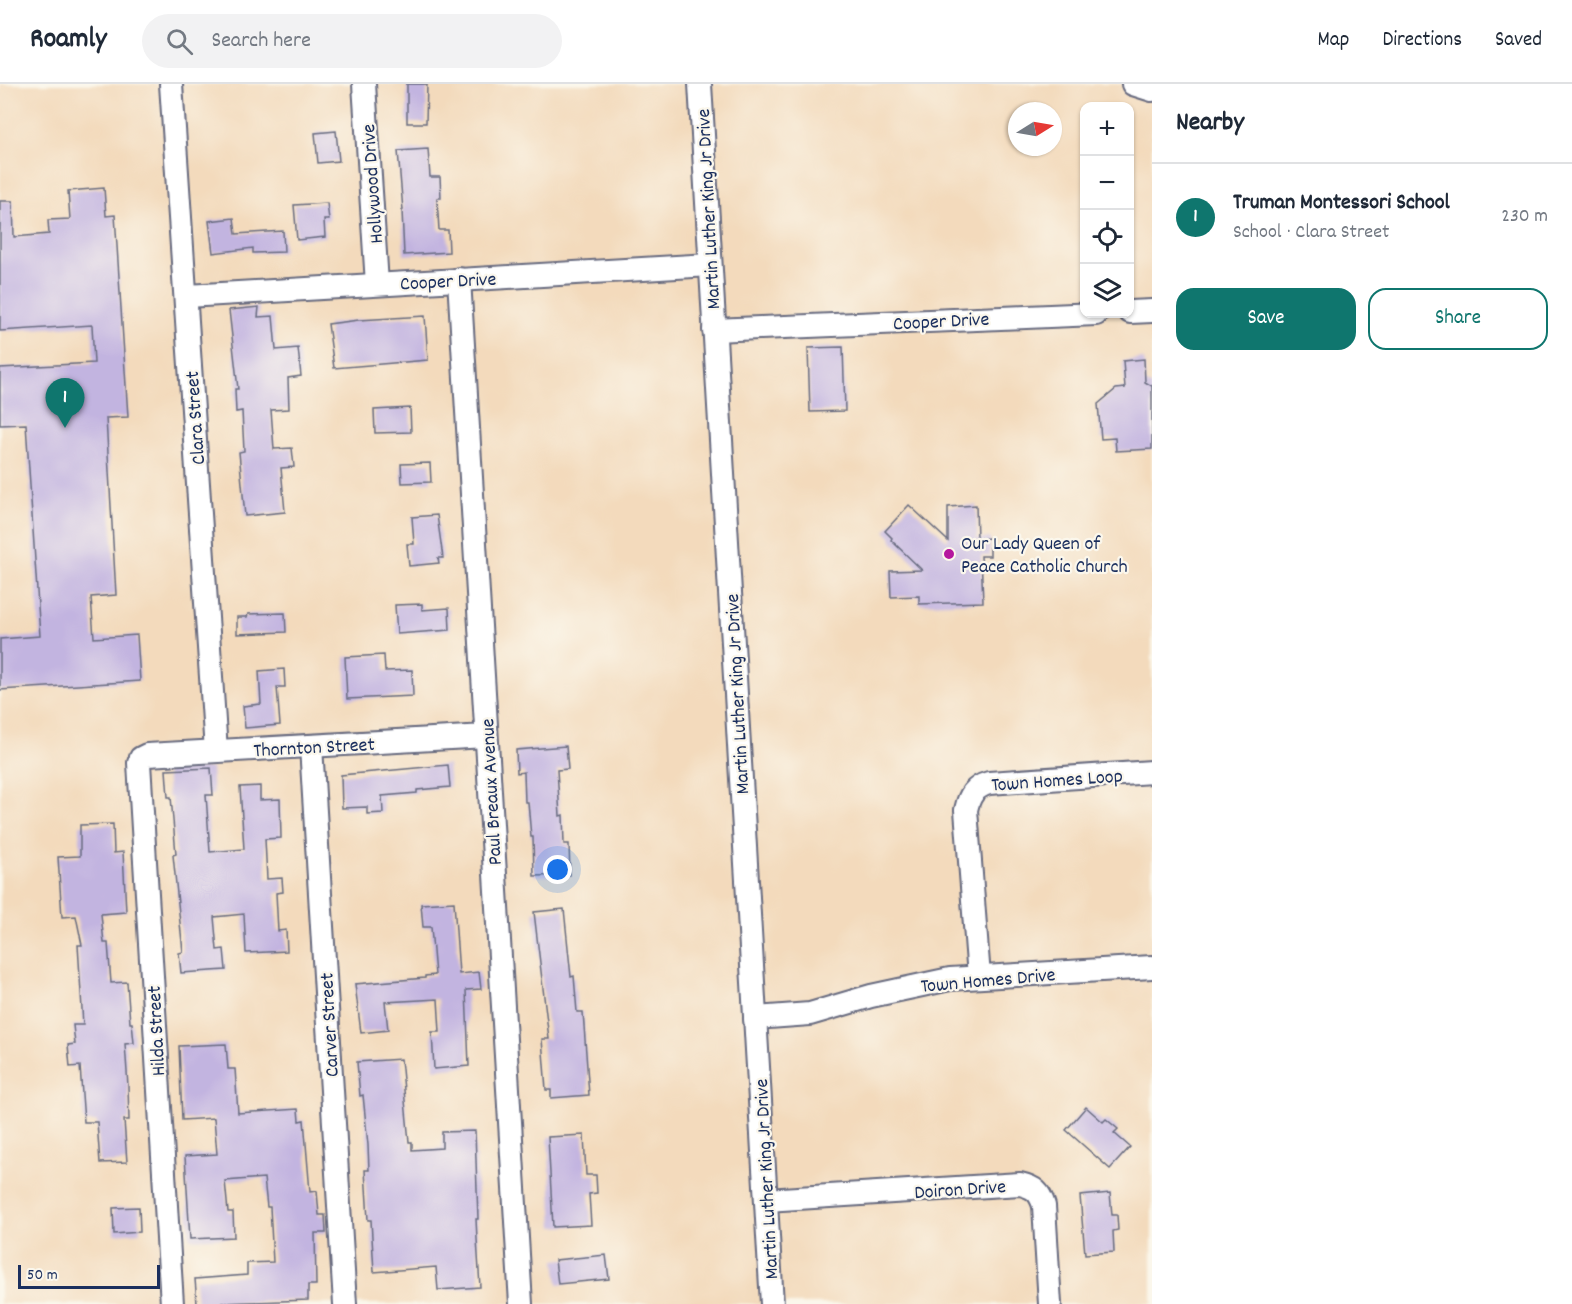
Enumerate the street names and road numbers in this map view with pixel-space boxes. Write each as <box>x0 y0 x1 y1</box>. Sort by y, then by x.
street label: Martin Luther King Jr Drive <box>691 108 729 310</box>
street label: Hollywood Drive <box>356 123 392 245</box>
street label: Cooper Drive <box>399 266 497 299</box>
street label: Cooper Drive <box>892 306 990 339</box>
street label: Clara Street <box>180 370 214 466</box>
street label: Martin Luther King Jr Drive <box>720 593 758 795</box>
street label: Paul Breaux Avenue <box>475 718 511 866</box>
street label: Thornton Street <box>253 732 376 766</box>
street label: Town Homes Loop <box>991 763 1124 801</box>
street label: Town Homes Drive <box>920 962 1057 1002</box>
street label: Carver Street <box>314 972 348 1078</box>
street label: Hilda Street <box>142 985 174 1077</box>
street label: Martin Luther King Jr Drive <box>749 1078 787 1280</box>
street label: Doiron Drive <box>914 1174 1007 1208</box>

